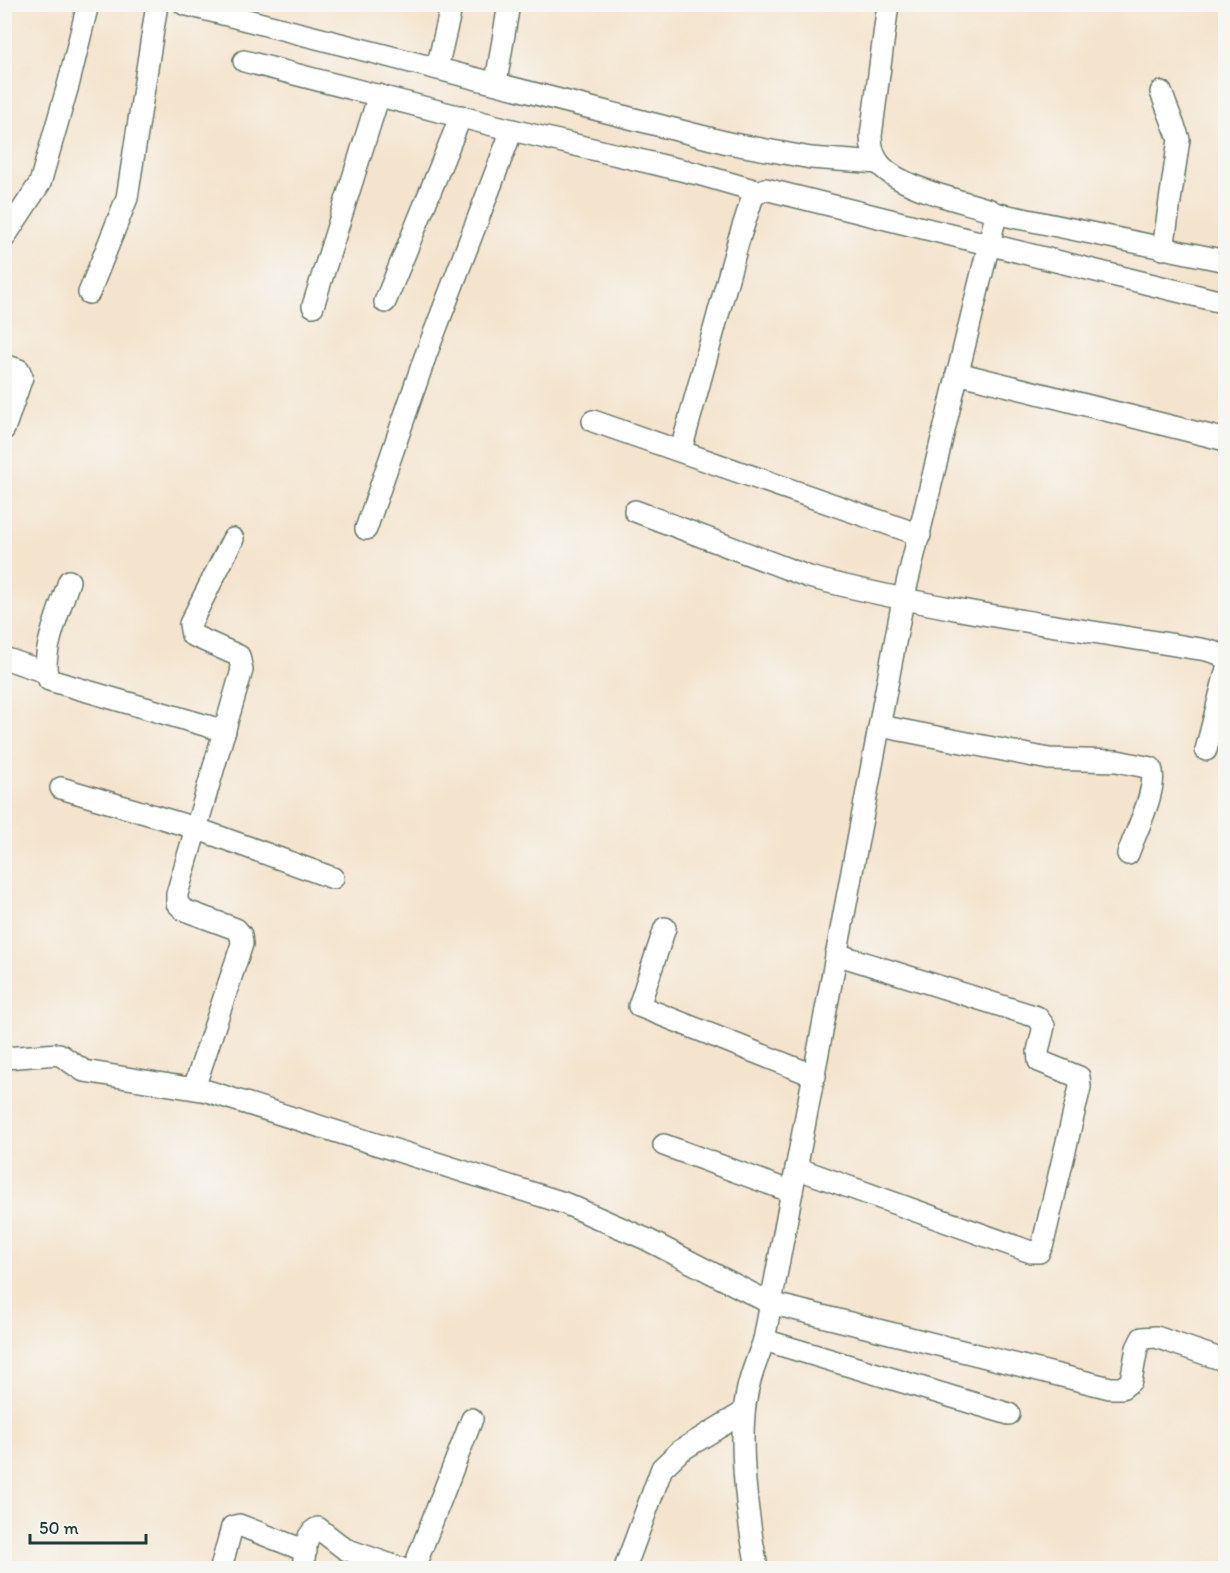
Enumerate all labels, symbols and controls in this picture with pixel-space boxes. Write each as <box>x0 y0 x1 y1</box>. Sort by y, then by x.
scale bar <box>30 1507 146 1545</box>
text: 50 m <box>39 1517 79 1539</box>

